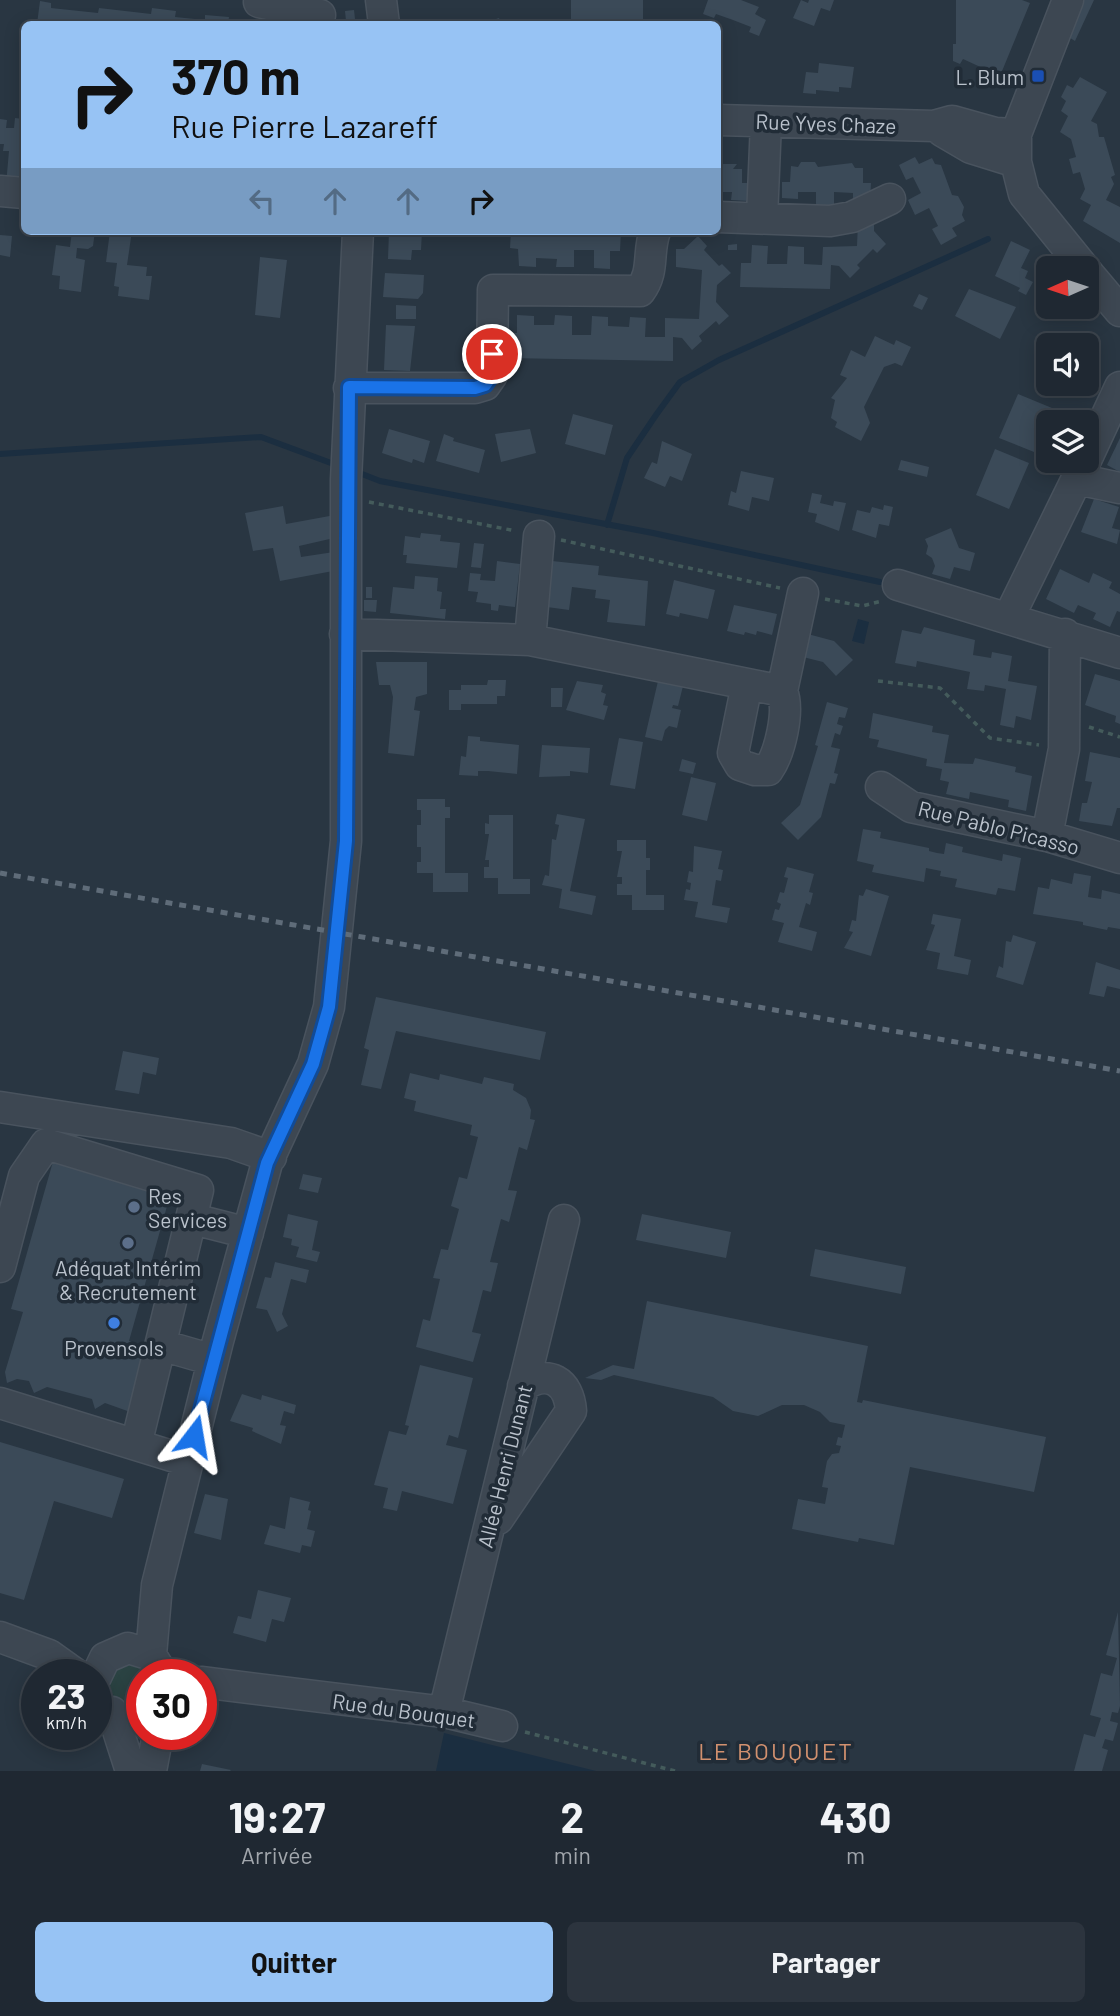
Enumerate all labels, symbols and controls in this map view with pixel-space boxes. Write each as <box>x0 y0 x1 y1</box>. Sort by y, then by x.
text: 370 m <box>171 46 300 105</box>
icon: right <box>56 49 147 140</box>
place label: L. Blum <box>955 64 1024 89</box>
marker: L. Blum <box>1030 68 1046 84</box>
text: Rue Pierre Lazareff <box>171 106 438 144</box>
street label: Rue Yves Chaze <box>755 108 897 138</box>
icon: left <box>243 182 281 220</box>
icon: ahead <box>316 182 354 220</box>
icon: ahead <box>389 182 427 220</box>
icon: right <box>462 182 500 220</box>
north arrow <box>1036 256 1099 318</box>
map controls <box>1036 256 1099 473</box>
pin <box>462 324 522 384</box>
button: sound <box>1036 333 1099 396</box>
icon: arrive <box>473 335 511 373</box>
button: layers <box>1036 410 1099 473</box>
street label: Rue Pablo Picasso <box>916 795 1082 859</box>
place label: Res Services <box>148 1183 227 1232</box>
marker: Res Services <box>126 1199 142 1215</box>
marker: Adéquat Intérim & Recrutement <box>120 1235 136 1251</box>
place label: Adéquat Intérim & Recrutement <box>55 1255 201 1304</box>
marker: Provensols <box>106 1315 122 1331</box>
place label: Provensols <box>64 1335 164 1360</box>
street label: Allée Henri Dunant <box>472 1382 536 1550</box>
position arrow <box>157 1399 231 1473</box>
speed limit sign: 30 <box>126 1659 217 1750</box>
text: 23 <box>47 1674 86 1716</box>
street label: Rue du Bouquet <box>331 1688 477 1732</box>
text: km/h <box>46 1711 87 1733</box>
district label: LE BOUQUET <box>698 1736 854 1765</box>
text: 19:27 <box>228 1791 325 1841</box>
text: 2 <box>561 1791 584 1841</box>
text: 430 <box>819 1791 892 1841</box>
text: Arrivée <box>241 1841 313 1869</box>
text: min <box>554 1841 591 1869</box>
text: m <box>846 1841 865 1869</box>
button: Quitter <box>35 1922 553 2002</box>
button: Partager <box>567 1922 1085 2002</box>

